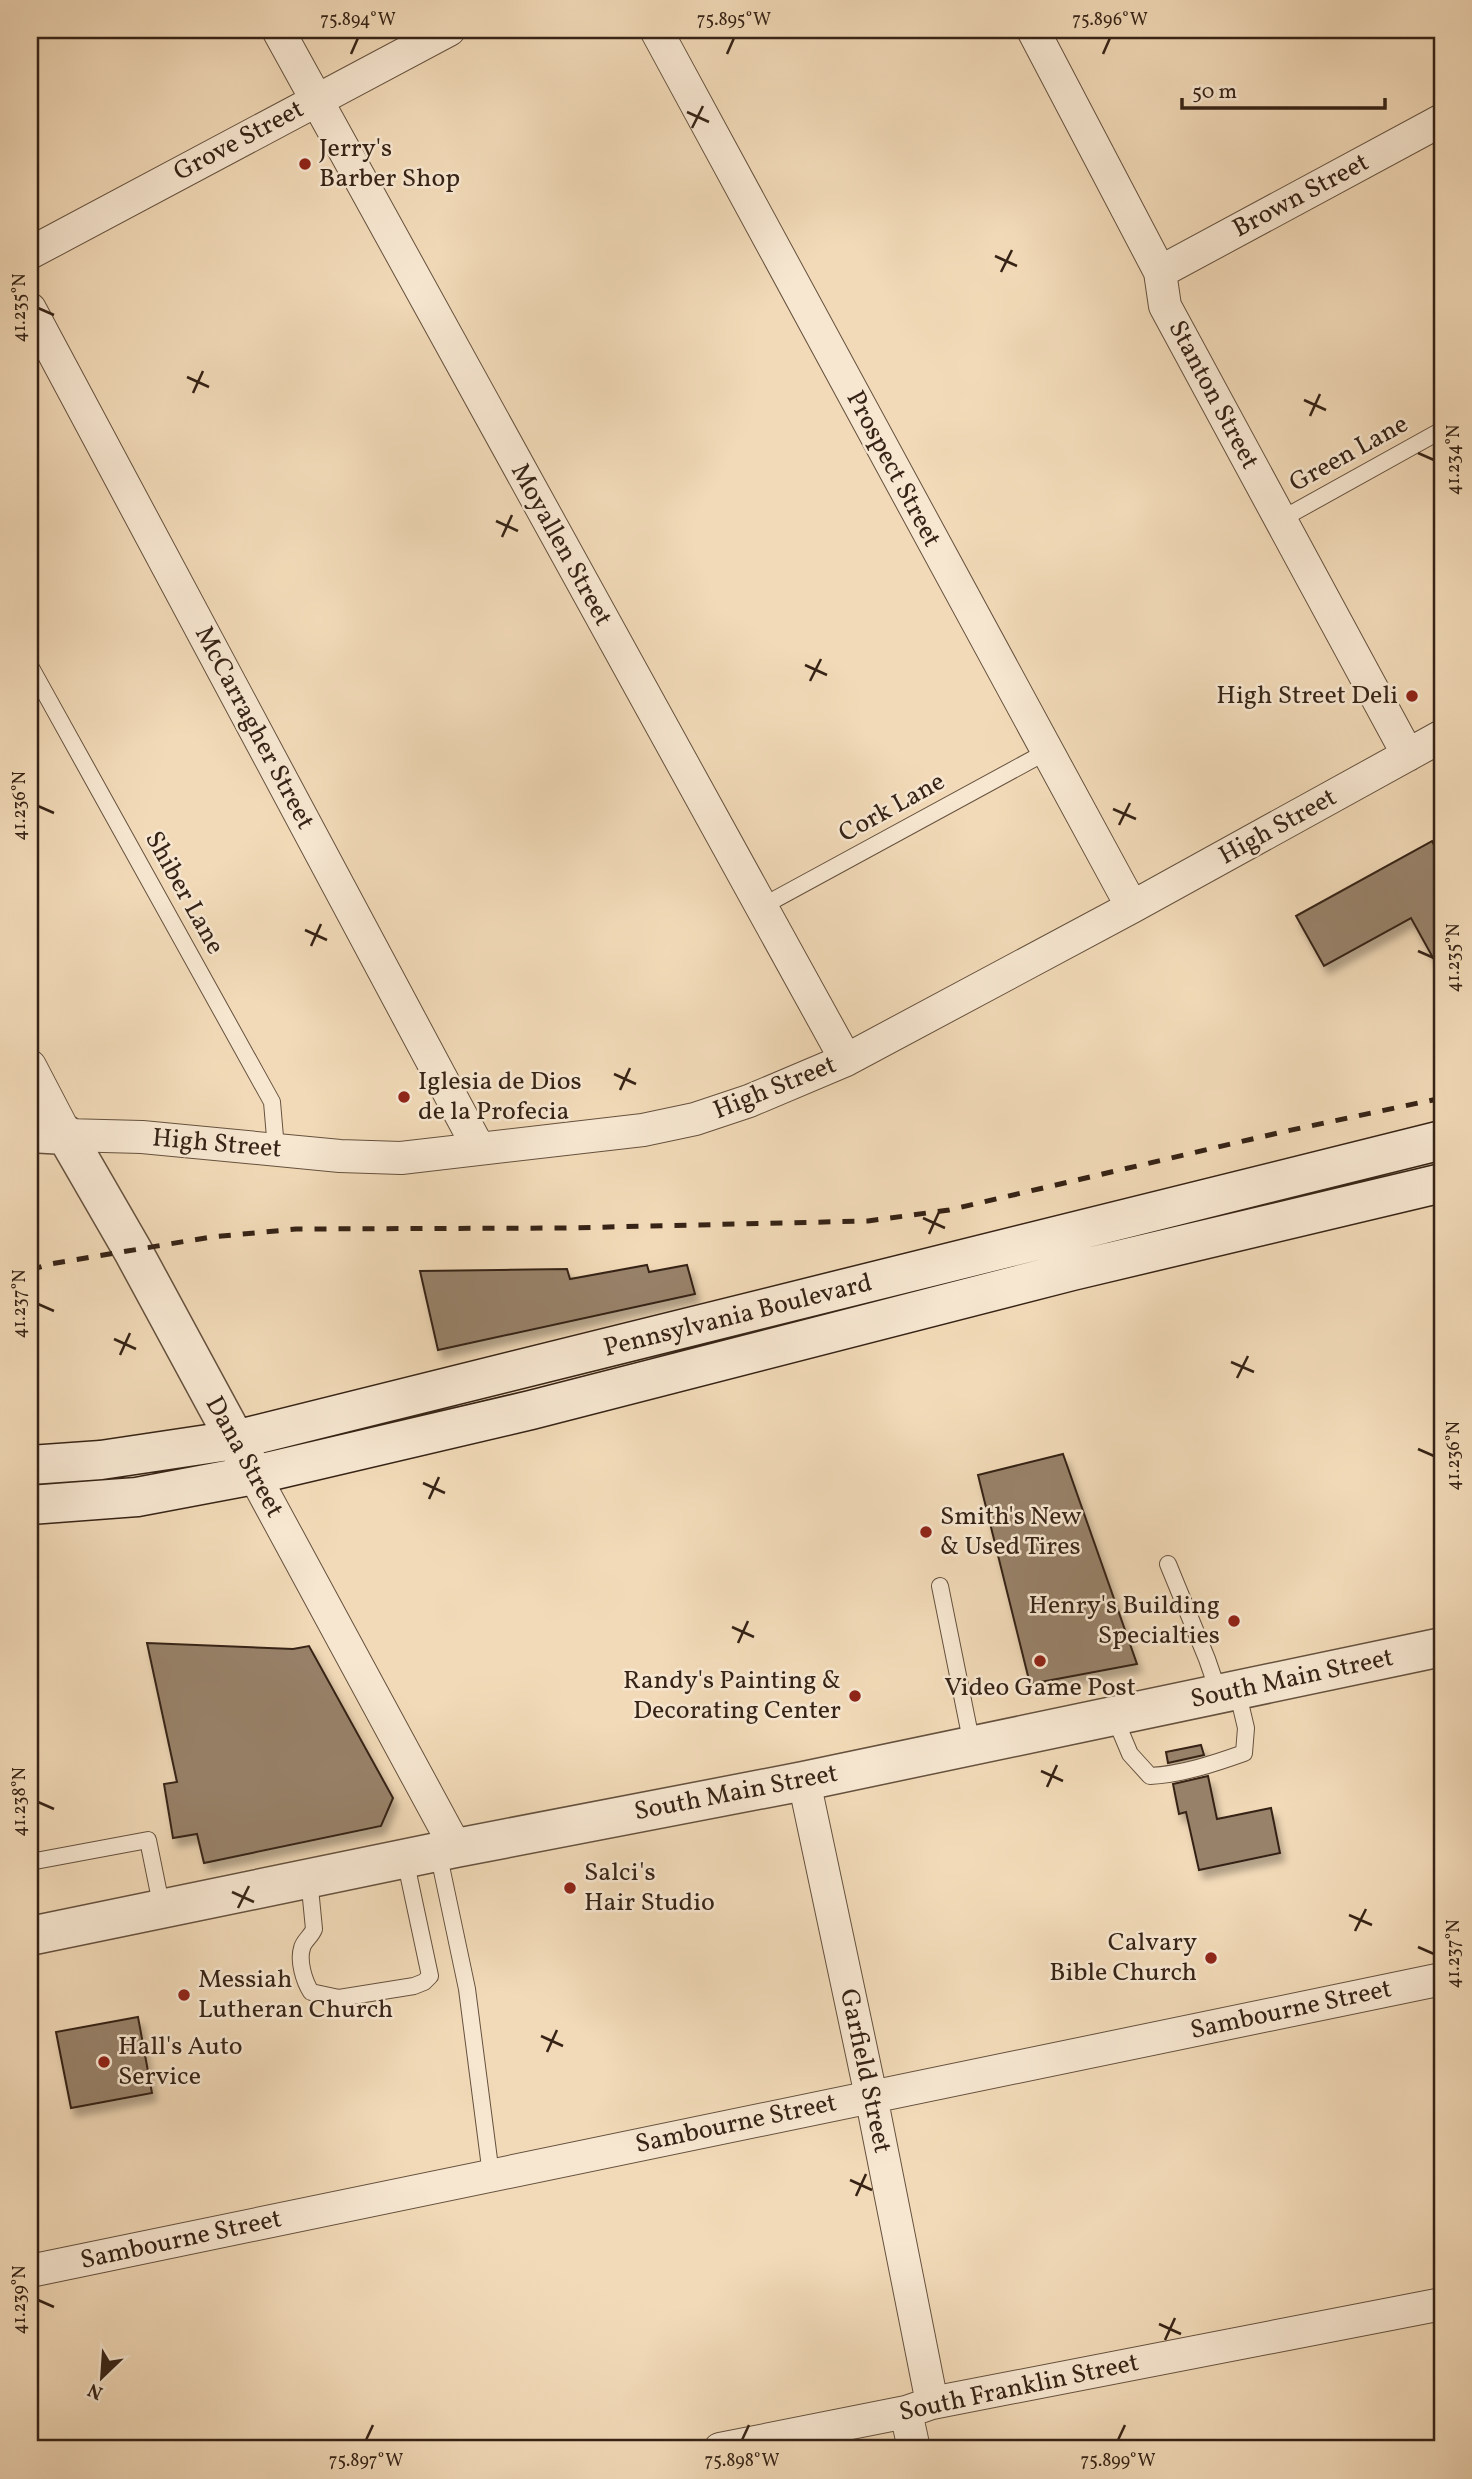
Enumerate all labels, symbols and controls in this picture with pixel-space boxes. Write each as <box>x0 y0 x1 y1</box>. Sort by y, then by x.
text: 75.894°W <box>320 8 396 33</box>
text: 75.895°W <box>697 8 771 33</box>
text: 75.896°W <box>1072 8 1148 33</box>
scale bar <box>1182 66 1384 110</box>
text: 50 m <box>1192 78 1237 107</box>
street label: Grove Street <box>168 92 310 190</box>
place label: Jerry's Barber Shop <box>319 131 460 197</box>
street label: Brown Street <box>1226 145 1376 247</box>
marker: Jerry's Barber Shop <box>297 156 313 172</box>
text: 41.235°N <box>8 273 33 343</box>
street label: Stanton Street <box>1159 314 1267 476</box>
street label: Prospect Street <box>837 384 949 554</box>
street label: Green Lane <box>1283 407 1415 501</box>
text: 41.234°N <box>1442 425 1467 495</box>
street label: Moyallen Street <box>501 457 621 633</box>
street label: McCarragher Street <box>185 620 323 836</box>
place label: High Street Deli <box>1216 678 1398 714</box>
marker: High Street Deli <box>1404 688 1420 704</box>
street label: Cork Lane <box>832 764 952 852</box>
text: 41.236°N <box>8 771 33 841</box>
street label: High Street <box>1213 780 1343 874</box>
street label: Shiber Lane <box>135 825 233 961</box>
text: 41.235°N <box>1442 923 1467 993</box>
street label: High Street <box>708 1047 842 1129</box>
place label: Iglesia de Dios de la Profecia <box>418 1064 582 1130</box>
marker: Iglesia de Dios de la Profecia <box>396 1089 412 1105</box>
street label: High Street <box>151 1120 283 1168</box>
street label: Pennsylvania Boulevard <box>600 1265 876 1367</box>
text: 41.237°N <box>8 1269 33 1339</box>
street label: Dana Street <box>196 1390 292 1524</box>
text: 41.236°N <box>1442 1421 1467 1491</box>
place label: Smith's New & Used Tires <box>940 1499 1081 1565</box>
marker: Smith's New & Used Tires <box>918 1524 934 1540</box>
place label: Henry's Building Specialties <box>1028 1588 1220 1654</box>
marker: Henry's Building Specialties <box>1226 1613 1242 1629</box>
street label: South Main Street <box>1187 1640 1397 1718</box>
marker: Video Game Post <box>1032 1653 1048 1669</box>
place label: Randy's Painting & Decorating Center <box>623 1663 841 1729</box>
place label: Video Game Post <box>944 1670 1136 1706</box>
marker: Randy's Painting & Decorating Center <box>847 1688 863 1704</box>
street label: South Main Street <box>631 1756 841 1830</box>
text: 41.238°N <box>8 1767 33 1837</box>
place label: Salci's Hair Studio <box>584 1855 715 1921</box>
marker: Salci's Hair Studio <box>562 1880 578 1896</box>
text: 41.237°N <box>1442 1919 1467 1989</box>
place label: Calvary Bible Church <box>1049 1925 1197 1991</box>
marker: Calvary Bible Church <box>1203 1950 1219 1966</box>
place label: Messiah Lutheran Church <box>198 1962 393 2028</box>
street label: Sambourne Street <box>1187 1971 1395 2049</box>
street label: Garfield Street <box>830 1985 900 2157</box>
marker: Messiah Lutheran Church <box>176 1987 192 2003</box>
place label: Hall's Auto Service <box>118 2029 243 2095</box>
marker: Hall's Auto Service <box>96 2054 112 2070</box>
street label: Sambourne Street <box>632 2085 840 2163</box>
street label: Sambourne Street <box>77 2201 285 2279</box>
text: 41.239°N <box>8 2265 33 2335</box>
north arrow <box>66 2342 136 2412</box>
street label: South Franklin Street <box>896 2345 1142 2431</box>
text: N <box>84 2376 107 2405</box>
text: 75.897°W <box>329 2449 403 2474</box>
text: 75.898°W <box>705 2449 779 2474</box>
text: 75.899°W <box>1081 2449 1155 2474</box>

